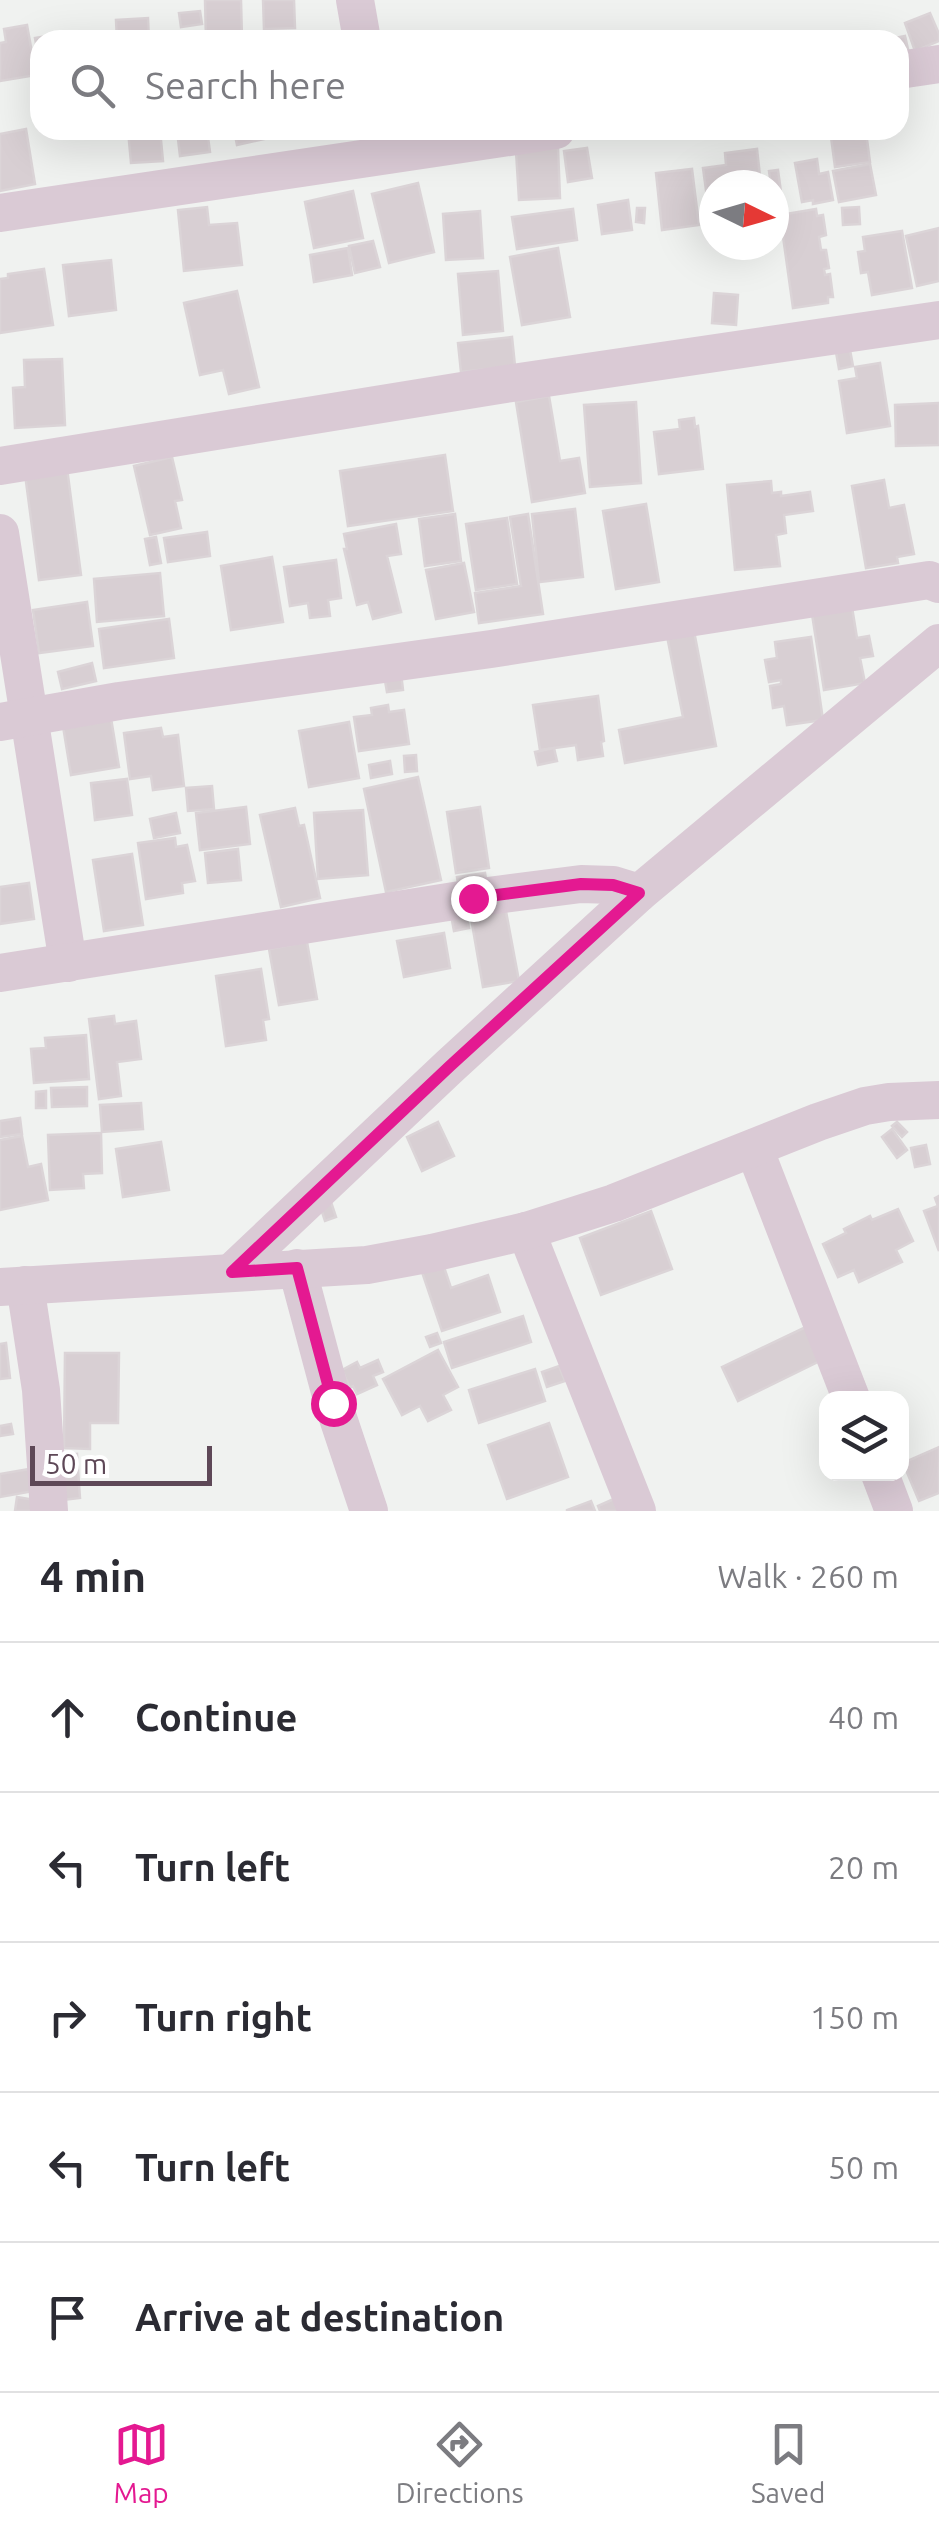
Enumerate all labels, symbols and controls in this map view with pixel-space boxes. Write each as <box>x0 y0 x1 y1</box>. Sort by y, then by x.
search box <box>30 30 909 140</box>
icon: search <box>65 58 120 113</box>
text: Search here <box>145 64 346 106</box>
north arrow <box>699 170 789 260</box>
route end <box>451 876 497 922</box>
route start <box>311 1381 357 1427</box>
map controls <box>819 1391 909 1481</box>
button: layers <box>819 1391 909 1481</box>
scale bar <box>30 1441 212 1486</box>
text: 50 m <box>45 1448 107 1479</box>
text: 4 min <box>40 1553 146 1600</box>
text: Walk · 260 m <box>717 1558 899 1594</box>
icon: ahead <box>40 1690 95 1745</box>
text: Continue <box>135 1696 297 1738</box>
text: 40 m <box>828 1699 899 1735</box>
icon: left <box>40 1840 95 1895</box>
text: Turn left <box>135 1846 290 1888</box>
text: 20 m <box>828 1849 899 1885</box>
icon: right <box>40 1990 95 2045</box>
text: Turn right <box>135 1996 312 2038</box>
text: 150 m <box>810 1999 899 2035</box>
icon: left <box>40 2140 95 2195</box>
text: Turn left <box>135 2146 290 2188</box>
text: 50 m <box>828 2149 899 2185</box>
icon: arrive <box>40 2290 95 2345</box>
text: Arrive at destination <box>135 2296 504 2338</box>
tab: Map <box>114 2417 169 2508</box>
tab: Directions <box>396 2417 524 2508</box>
tab: Saved <box>751 2417 825 2508</box>

